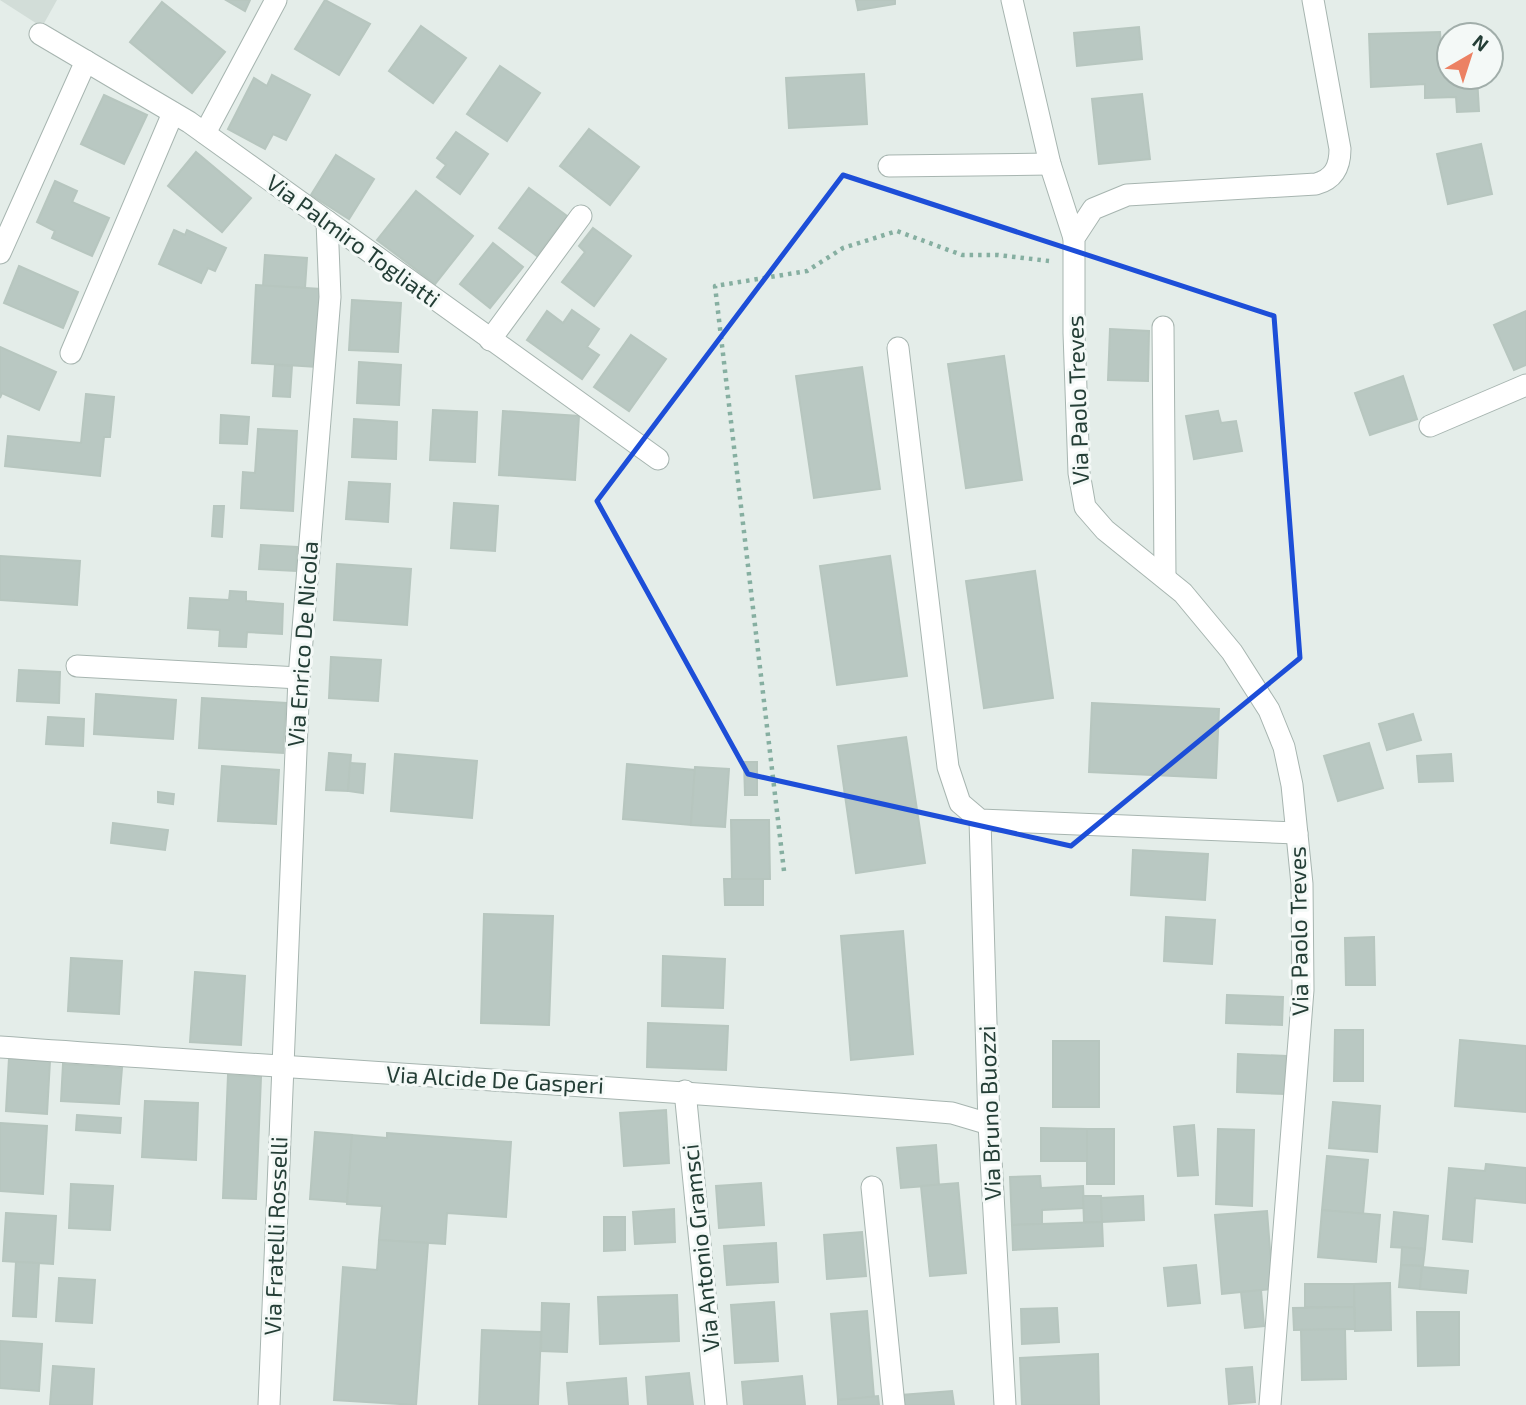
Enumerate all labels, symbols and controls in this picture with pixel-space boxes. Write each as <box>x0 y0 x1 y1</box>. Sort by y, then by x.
north arrow <box>1435 21 1505 91</box>
text: N <box>1468 29 1494 56</box>
street label: Via Palmiro Togliatti <box>261 168 446 313</box>
street label: Via Paolo Treves <box>1060 315 1094 485</box>
street label: Via Enrico De Nicola <box>281 540 323 748</box>
street label: Via Paolo Treves <box>1283 846 1313 1016</box>
street label: Via Bruno Buozzi <box>972 1025 1006 1201</box>
street label: Via Alcide De Gasperi <box>386 1059 605 1099</box>
street label: Via Fratelli Rosselli <box>258 1136 292 1336</box>
street label: Via Antonio Gramsci <box>675 1143 725 1353</box>

